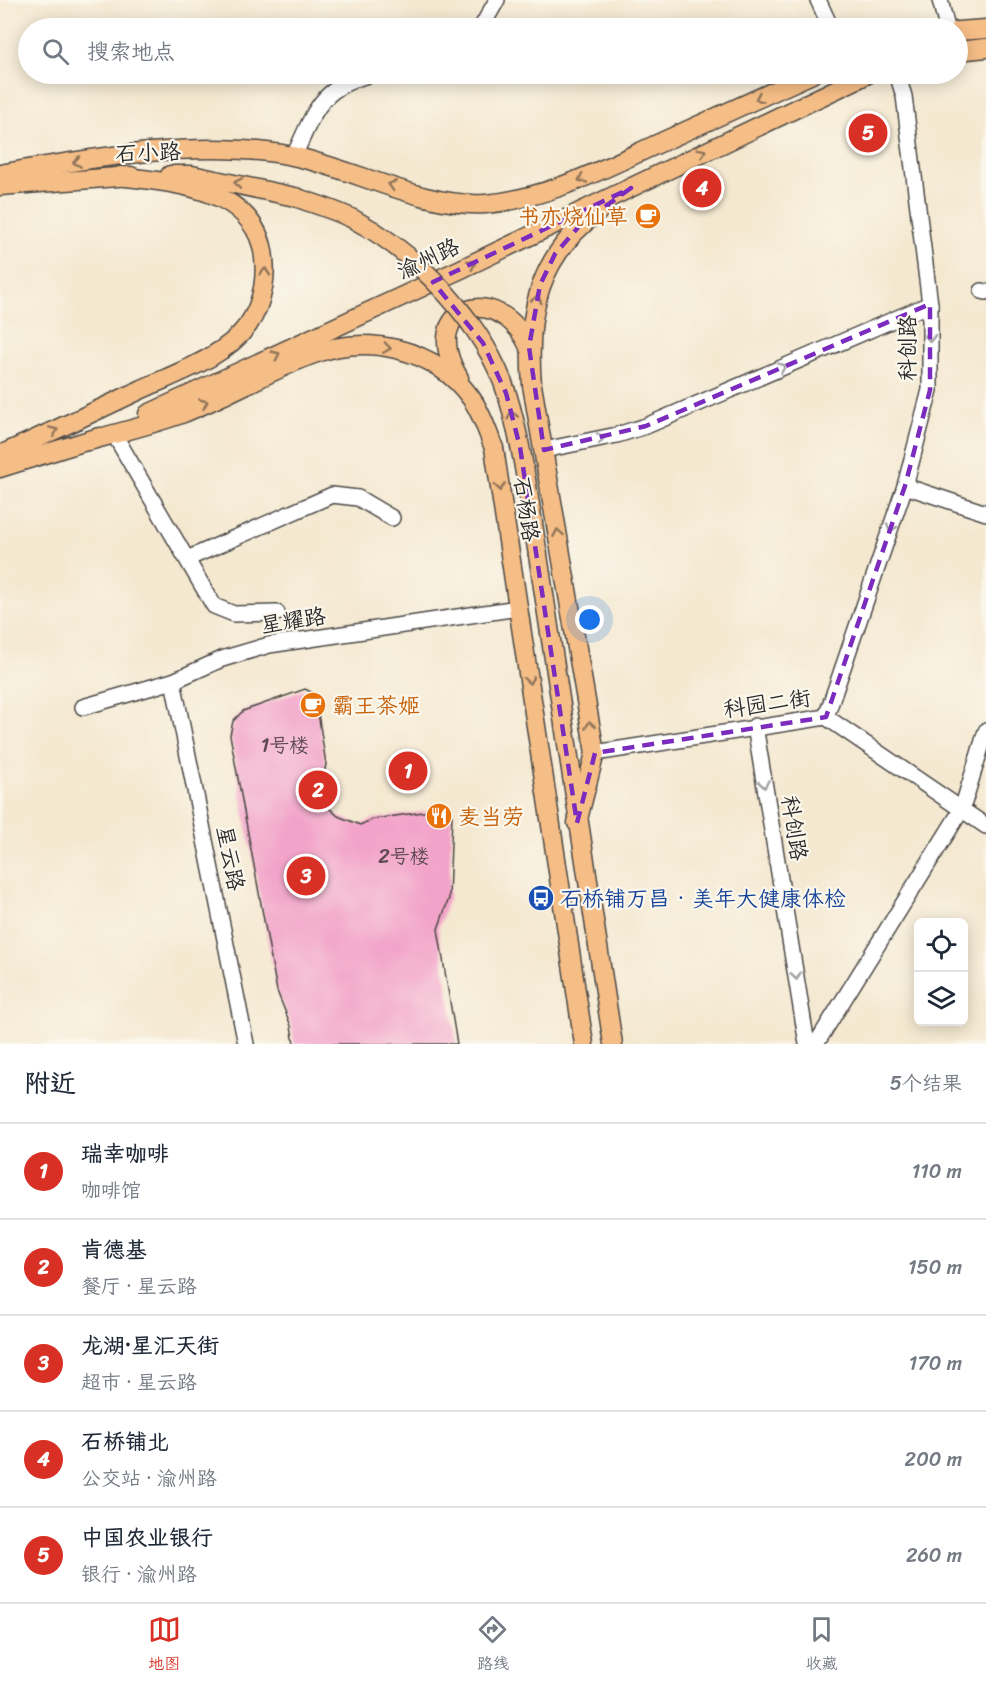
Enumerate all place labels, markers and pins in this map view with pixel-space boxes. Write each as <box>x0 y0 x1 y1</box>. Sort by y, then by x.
pin: 5 <box>848 110 888 156</box>
pin: 4 <box>682 166 722 210</box>
place label: 书亦烧仙草 <box>518 197 628 236</box>
cafe icon: 书亦烧仙草 <box>633 201 663 231</box>
place label: 霸王茶姬 <box>332 686 420 725</box>
cafe icon: 霸王茶姬 <box>298 690 328 720</box>
pin: 1 <box>388 748 428 794</box>
pin: 2 <box>298 768 338 812</box>
place label: 麦当劳 <box>458 797 524 836</box>
restaurant icon: 麦当劳 <box>424 801 454 831</box>
pin: 3 <box>286 854 326 898</box>
place label: 石桥铺万昌‧美年大健康体检 <box>560 879 846 918</box>
bus stop icon: 石桥铺万昌‧美年大健康体检 <box>526 883 556 913</box>

